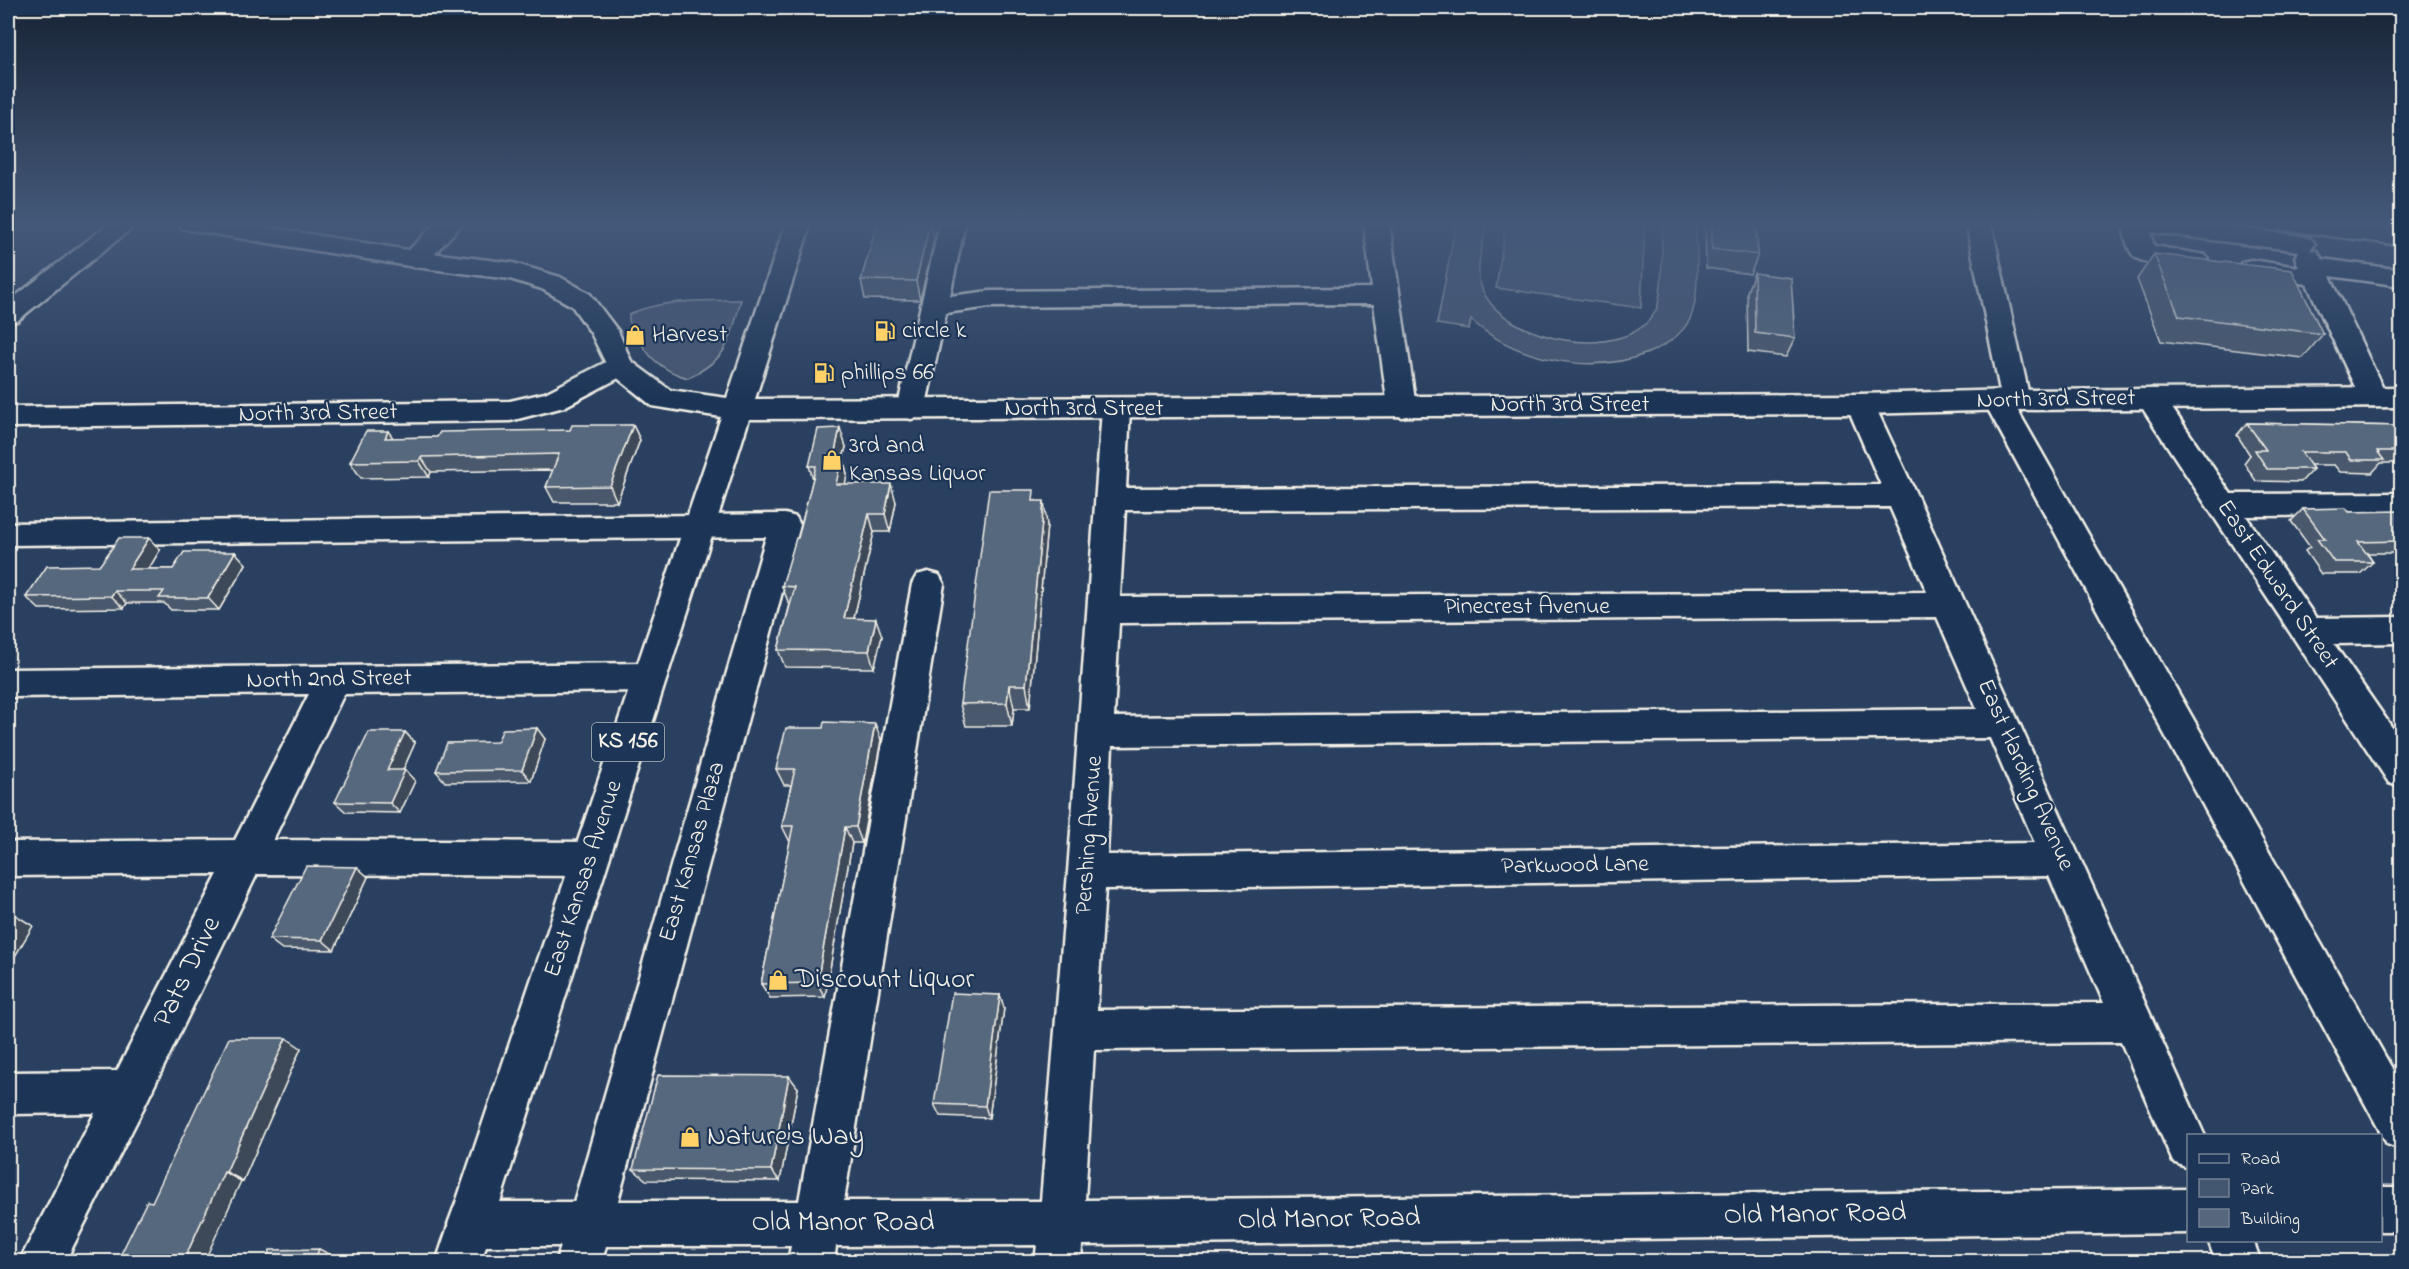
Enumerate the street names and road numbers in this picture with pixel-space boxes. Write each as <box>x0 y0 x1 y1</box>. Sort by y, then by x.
street label: North 3rd Street <box>1976 381 2136 419</box>
street label: North 3rd Street <box>1491 388 1649 423</box>
street label: North 3rd Street <box>1005 392 1163 427</box>
street label: North 3rd Street <box>238 395 398 433</box>
street label: East Edward Street <box>2207 493 2347 677</box>
street label: Pinecrest Avenue <box>1444 590 1610 625</box>
street label: North 2nd Street <box>246 661 412 699</box>
street label: East Harding Avenue <box>1967 674 2083 877</box>
road number: KS 156 <box>592 723 664 761</box>
street label: Pershing Avenue <box>1067 754 1113 916</box>
street label: East Kansas Plaza <box>651 758 735 946</box>
street label: East Kansas Avenue <box>536 776 632 982</box>
street label: Parkwood Lane <box>1501 847 1649 885</box>
street label: Pats Drive <box>144 909 233 1034</box>
street label: Old Manor Road <box>1723 1193 1907 1237</box>
street label: Old Manor Road <box>1237 1198 1421 1242</box>
street label: Old Manor Road <box>752 1203 935 1244</box>

